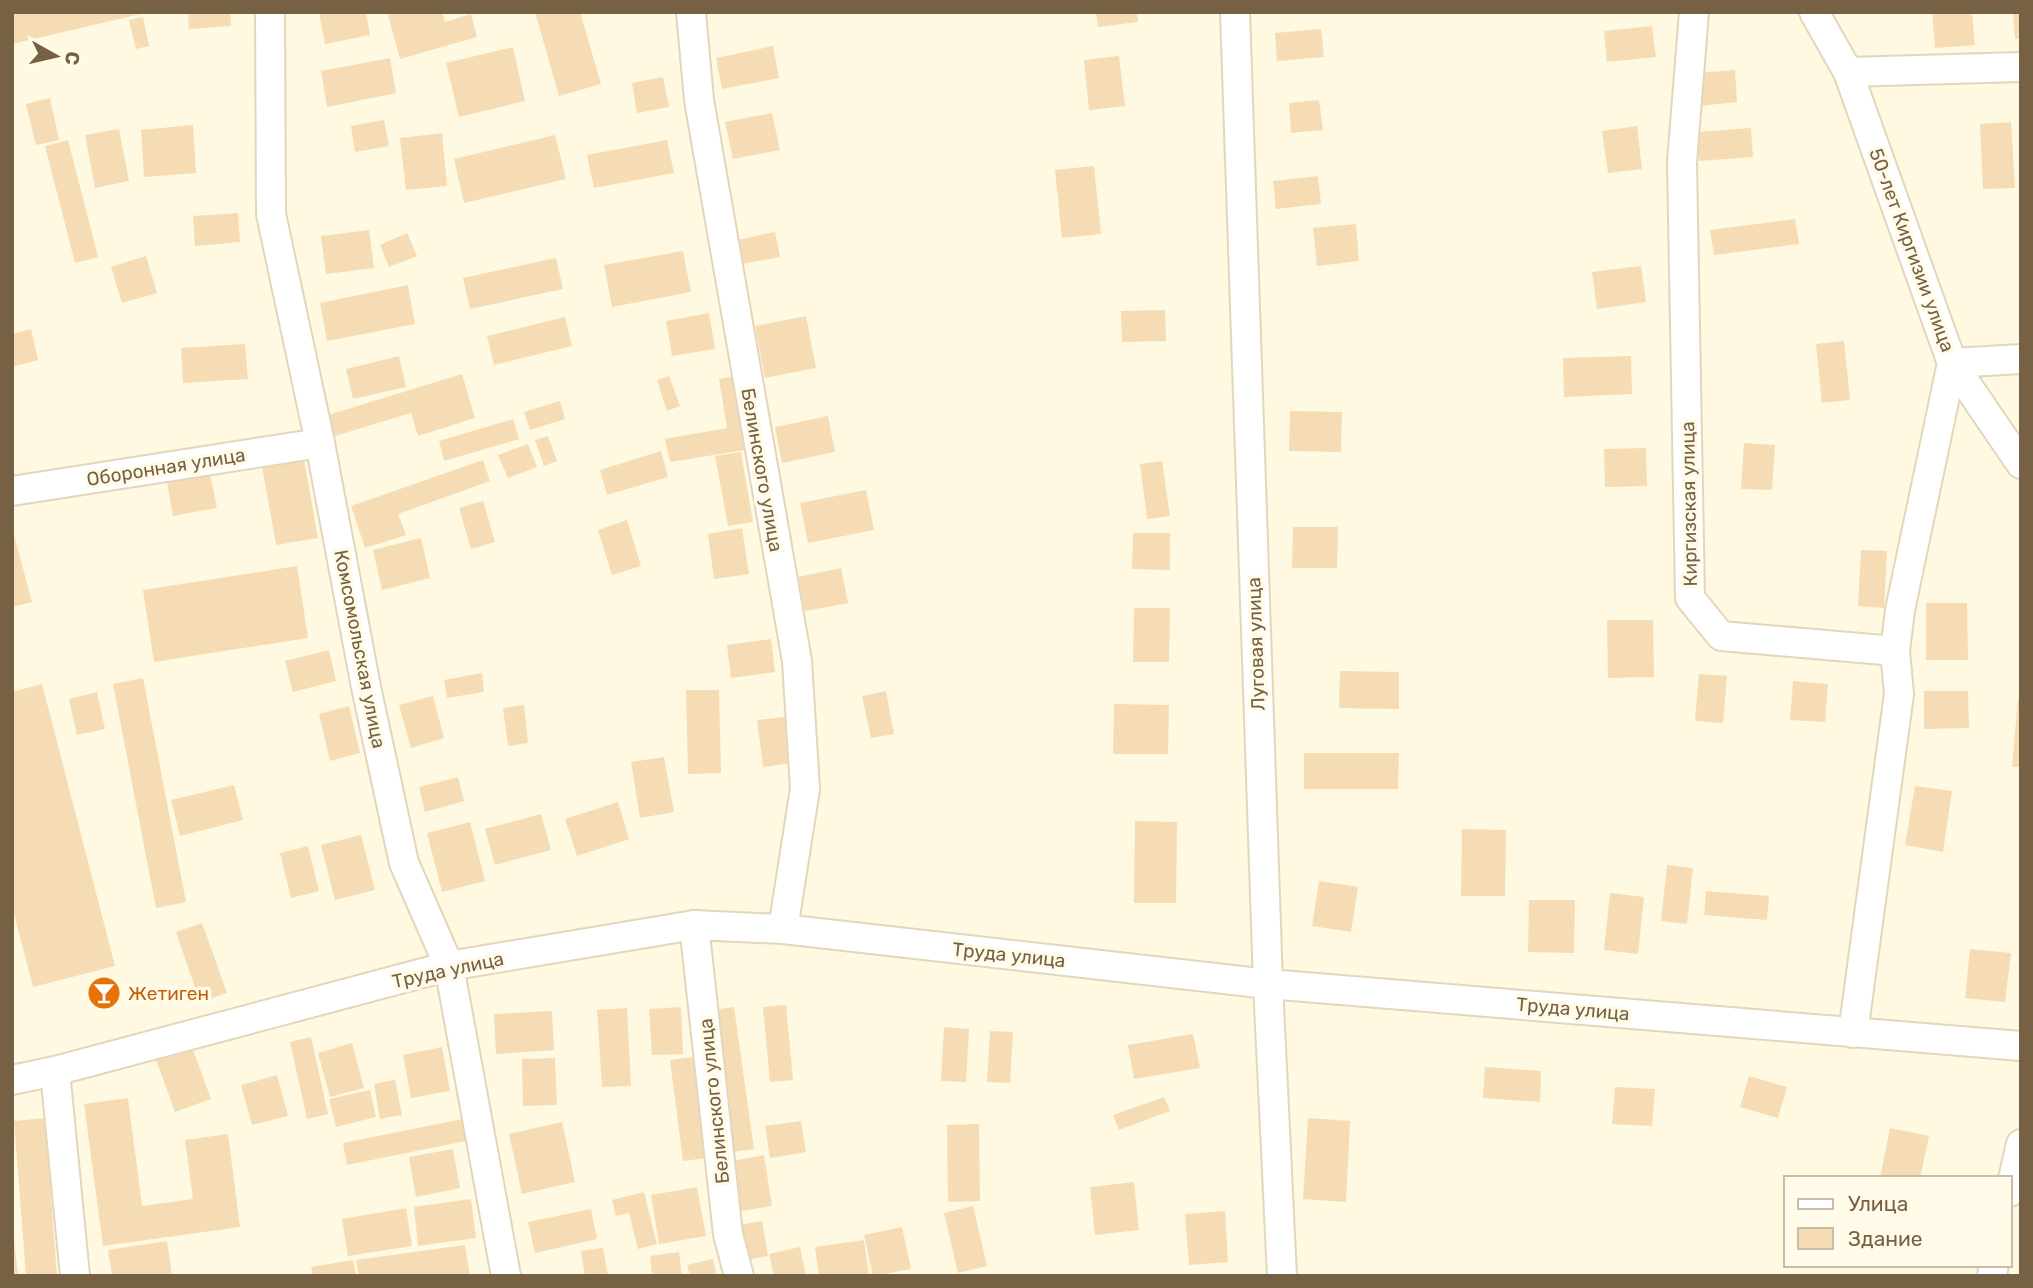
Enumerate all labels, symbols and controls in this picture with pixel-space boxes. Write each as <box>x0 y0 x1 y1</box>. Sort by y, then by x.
north arrow <box>21 21 91 91</box>
text: С <box>60 50 85 67</box>
street label: 50-лет Киргизии улица <box>1864 145 1960 355</box>
street label: Белинского улица <box>736 386 788 554</box>
street label: Киргизская улица <box>1676 421 1702 587</box>
street label: Оборонная улица <box>85 443 247 491</box>
street label: Комсомольская улица <box>329 548 391 750</box>
street label: Луговая улица <box>1242 577 1270 711</box>
street label: Труда улица <box>951 938 1067 972</box>
street label: Труда улица <box>390 947 506 993</box>
bar icon: Жетиген <box>85 974 123 1012</box>
place label: Жетиген <box>128 982 209 1005</box>
street label: Труда улица <box>1515 993 1631 1025</box>
street label: Белинского улица <box>694 1017 734 1185</box>
legend <box>1784 1176 2012 1267</box>
text: Улица <box>1848 1191 1908 1216</box>
text: Здание <box>1848 1226 1923 1251</box>

